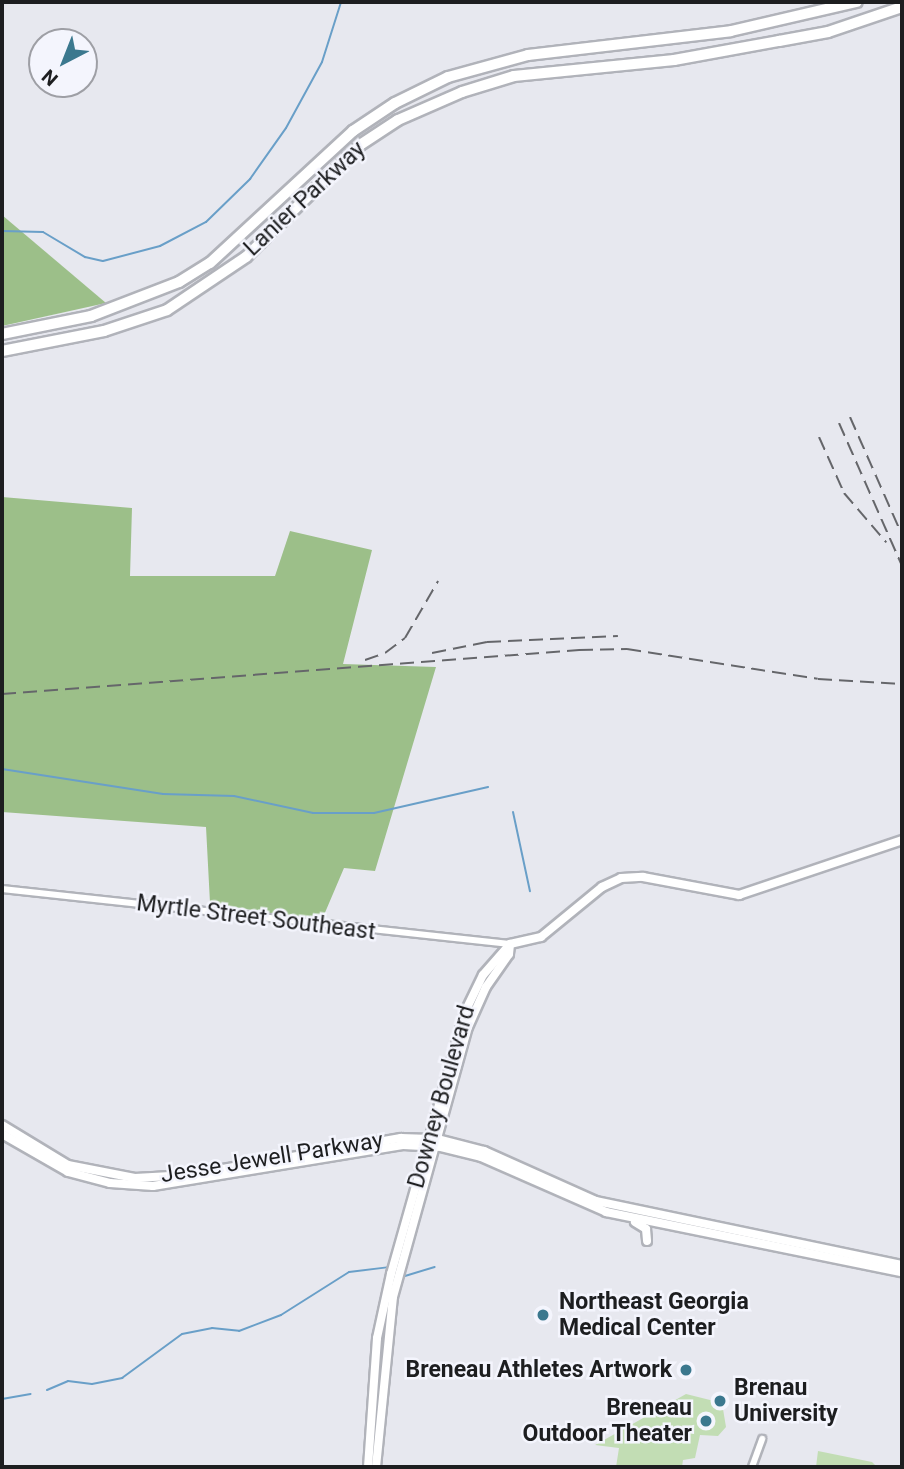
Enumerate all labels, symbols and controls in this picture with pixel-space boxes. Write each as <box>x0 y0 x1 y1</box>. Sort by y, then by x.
north arrow <box>28 28 98 98</box>
text: N <box>37 64 63 91</box>
street label: Lanier Parkway <box>239 136 371 262</box>
street label: Myrtle Street Southeast <box>135 890 377 946</box>
street label: Downey Boulevard <box>403 1003 481 1191</box>
street label: Jesse Jewell Parkway <box>159 1127 385 1189</box>
place label: Northeast Georgia Medical Center <box>559 1288 749 1342</box>
marker: Northeast Georgia Medical Center <box>533 1305 553 1325</box>
place label: Breneau Athletes Artwork <box>406 1356 672 1384</box>
marker: Breneau Athletes Artwork <box>678 1362 694 1378</box>
place label: Brenau University <box>734 1374 838 1428</box>
marker: Brenau University <box>712 1393 728 1409</box>
place label: Breneau Outdoor Theater <box>522 1394 692 1448</box>
marker: Breneau Outdoor Theater <box>698 1413 714 1429</box>

